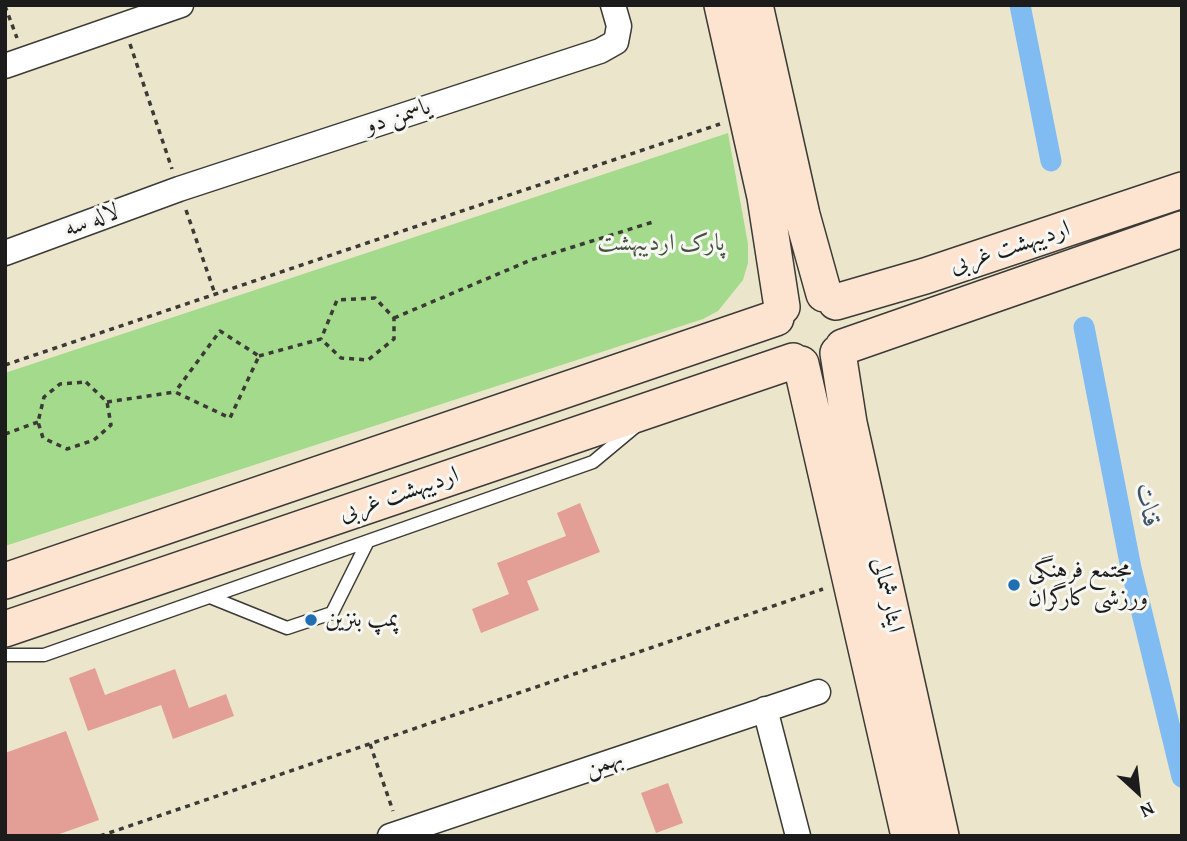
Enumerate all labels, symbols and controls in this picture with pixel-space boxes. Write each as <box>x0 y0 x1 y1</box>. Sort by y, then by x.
street label: یاسمن دو <box>362 93 434 141</box>
street label: لاله سه <box>61 198 123 244</box>
street label: اردیبهشت غربی <box>946 215 1074 281</box>
park label: پارک اردیبهشت <box>597 230 725 258</box>
street label: اردیبهشت غربی <box>335 461 463 529</box>
water label: قنات <box>1127 481 1167 531</box>
street label: ایثار شمالی <box>864 555 910 635</box>
place label: مجتمع فرهنگی ورزشی کارگران <box>1028 557 1148 613</box>
marker: مجتمع فرهنگی ورزشی کارگران <box>1006 577 1022 593</box>
place label: پمپ بنزین <box>325 606 399 634</box>
marker: پمپ بنزین <box>303 612 319 628</box>
street label: بهمن <box>581 744 627 784</box>
north arrow <box>1103 757 1173 827</box>
text: N <box>1136 795 1160 826</box>

